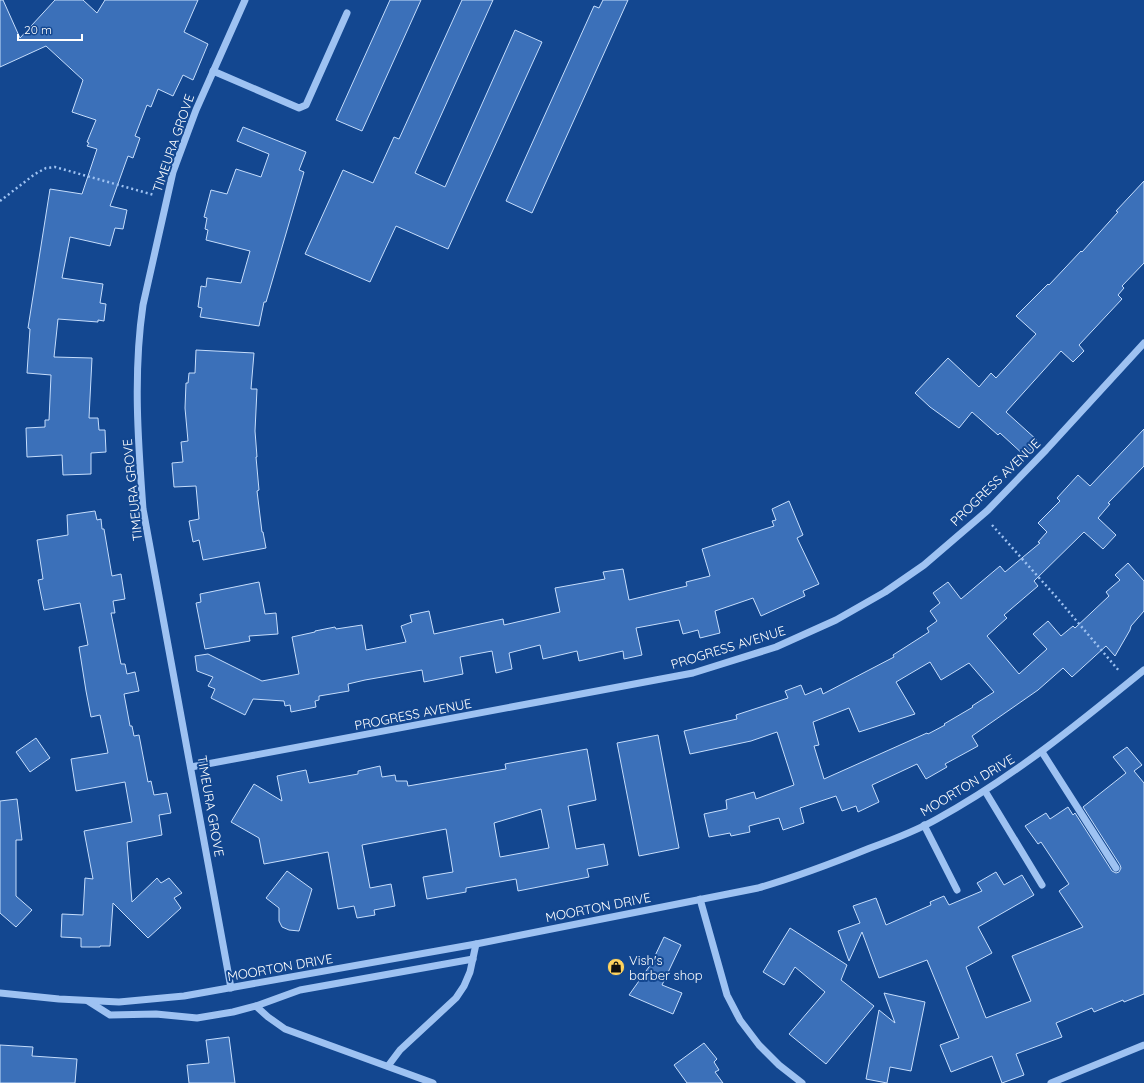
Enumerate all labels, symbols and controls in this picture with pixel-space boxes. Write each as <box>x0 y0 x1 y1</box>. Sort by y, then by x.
scale bar <box>18 16 82 42</box>
text: 20 m <box>24 22 52 37</box>
street label: TIMEURA GROVE <box>149 92 197 194</box>
street label: PROGRESS AVENUE <box>947 435 1043 529</box>
street label: TIMEURA GROVE <box>119 438 145 542</box>
street label: PROGRESS AVENUE <box>669 622 787 672</box>
street label: PROGRESS AVENUE <box>353 695 473 733</box>
street label: MOORTON DRIVE <box>917 751 1017 819</box>
street label: TIMEURA GROVE <box>194 754 228 858</box>
street label: MOORTON DRIVE <box>544 889 652 925</box>
street label: MOORTON DRIVE <box>226 950 334 984</box>
place label: Vish's barber shop <box>629 952 703 983</box>
shop icon: Vish's barber shop <box>606 957 626 977</box>

